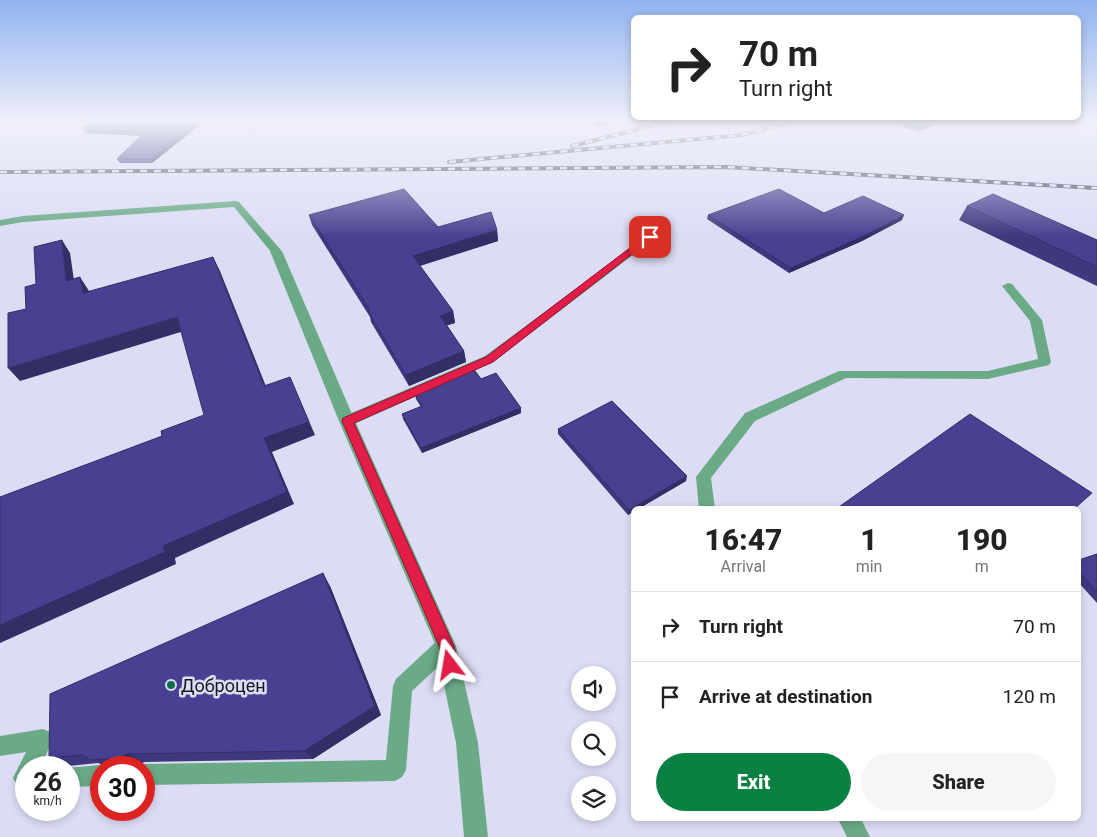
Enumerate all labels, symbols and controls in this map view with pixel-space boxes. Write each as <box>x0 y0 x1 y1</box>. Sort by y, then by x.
text: 70 m <box>739 34 818 75</box>
icon: right <box>656 35 721 100</box>
text: Turn right <box>739 76 833 101</box>
pin <box>629 216 671 258</box>
icon: arrive <box>636 223 664 251</box>
text: 16:47 <box>704 522 782 557</box>
text: 1 <box>860 522 878 557</box>
text: 190 <box>956 522 1008 557</box>
text: Arrival <box>721 557 766 576</box>
text: min <box>856 557 882 576</box>
text: m <box>975 557 989 576</box>
icon: right <box>656 613 684 641</box>
text: Turn right <box>699 615 783 638</box>
text: 70 m <box>1013 615 1056 638</box>
position arrow <box>423 638 475 690</box>
map controls <box>571 666 616 821</box>
button: sound <box>571 666 616 711</box>
place label: Доброцен <box>181 675 266 696</box>
marker: Доброцен <box>165 679 177 691</box>
icon: arrive <box>656 683 684 711</box>
text: Arrive at destination <box>699 685 872 708</box>
text: 120 m <box>1003 685 1056 708</box>
button: search <box>571 721 616 766</box>
button: Exit <box>656 753 851 811</box>
button: Share <box>861 753 1056 811</box>
speed limit sign: 30 <box>90 756 155 821</box>
text: 26 <box>33 768 62 797</box>
button: layers <box>571 776 616 821</box>
text: km/h <box>33 794 62 808</box>

